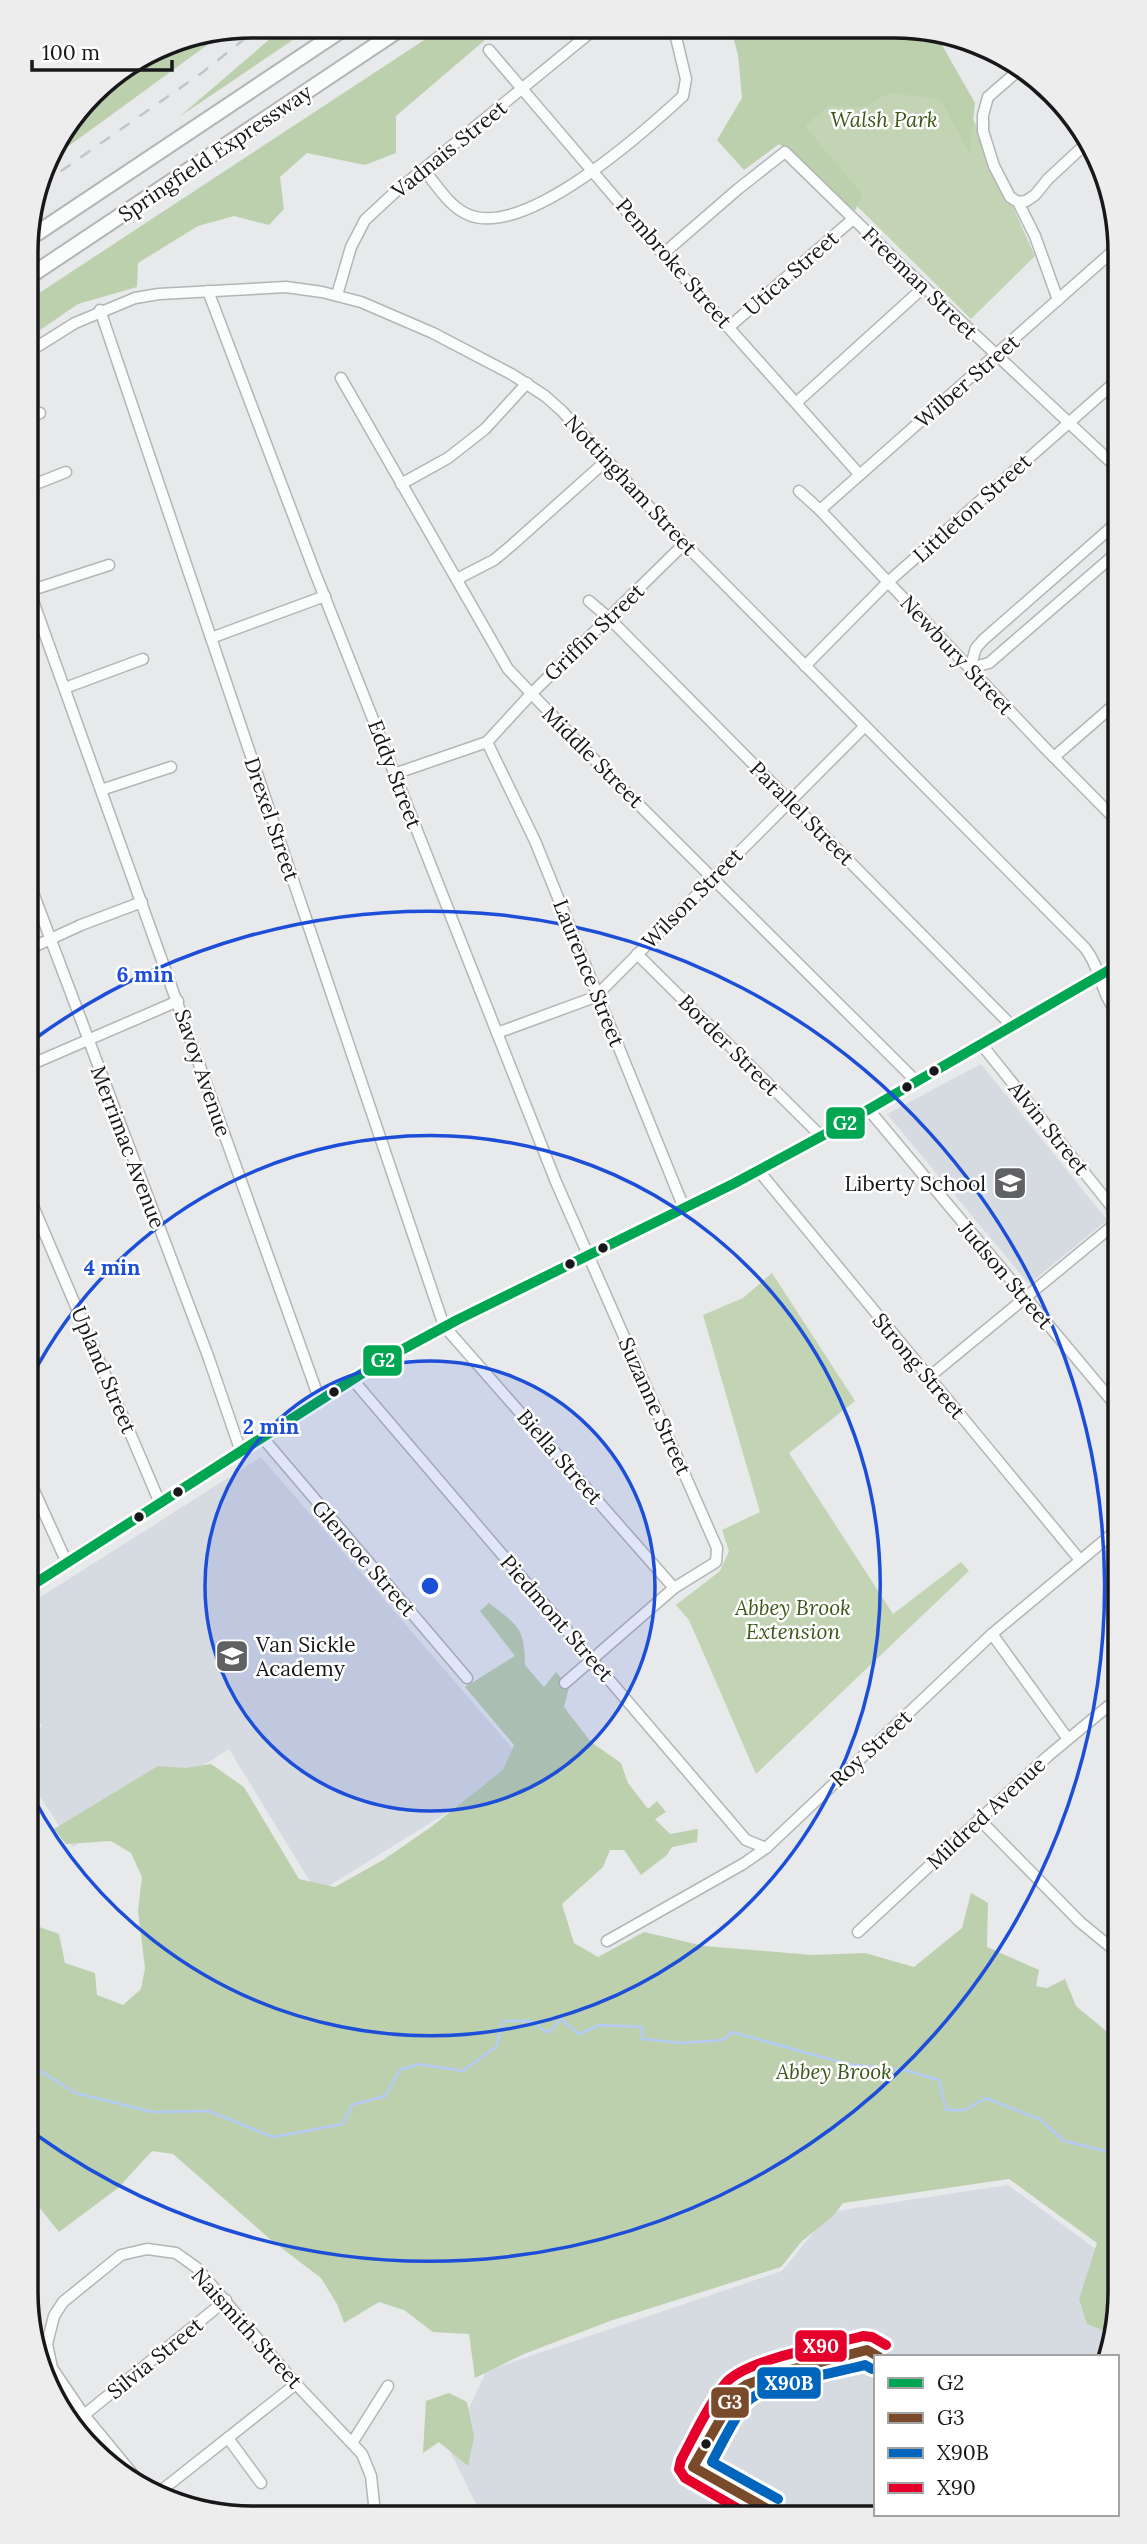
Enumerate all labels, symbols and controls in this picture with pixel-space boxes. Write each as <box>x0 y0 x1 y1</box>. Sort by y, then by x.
scale bar <box>32 28 172 72</box>
text: 100 m <box>42 39 100 66</box>
street label: Springfield Expressway <box>113 78 317 228</box>
street label: Vadnais Street <box>385 94 513 204</box>
park label: Walsh Park <box>830 106 938 133</box>
street label: Pembroke Street <box>610 192 738 334</box>
street label: Freeman Street <box>857 221 984 346</box>
street label: Utica Street <box>738 224 845 321</box>
street label: Wilber Street <box>909 328 1026 434</box>
street label: Nottingham Street <box>559 409 704 562</box>
street label: Littleton Street <box>907 447 1037 568</box>
street label: Griffin Street <box>538 577 650 687</box>
street label: Newbury Street <box>895 589 1020 721</box>
street label: Middle Street <box>537 701 650 814</box>
street label: Eddy Street <box>362 716 428 833</box>
street label: Drexel Street <box>238 754 306 885</box>
street label: Parallel Street <box>744 755 861 872</box>
street label: Wilson Street <box>636 841 749 954</box>
street label: Laurence Street <box>547 895 631 1051</box>
text: 6 min <box>116 961 174 988</box>
street label: Border Street <box>673 989 786 1102</box>
street label: Savoy Avenue <box>169 1006 237 1140</box>
street label: Merrimac Avenue <box>85 1062 171 1232</box>
unlabelled marker <box>927 1064 941 1078</box>
street label: Alvin Street <box>1002 1075 1096 1181</box>
unlabelled marker <box>900 1080 914 1094</box>
line badge: G2 <box>825 1106 866 1140</box>
text: G2 <box>833 1111 857 1135</box>
school or university icon: Liberty School <box>991 1164 1029 1202</box>
place label: Liberty School <box>844 1170 986 1197</box>
street label: Judson Street <box>952 1215 1060 1335</box>
unlabelled marker <box>596 1241 610 1255</box>
text: 4 min <box>84 1254 140 1281</box>
unlabelled marker <box>563 1257 577 1271</box>
street label: Upland Street <box>65 1302 143 1438</box>
street label: Strong Street <box>867 1307 972 1425</box>
street label: Suzanne Street <box>613 1333 698 1480</box>
line badge: G2 <box>362 1344 403 1377</box>
text: G2 <box>371 1348 395 1372</box>
unlabelled marker <box>327 1385 341 1399</box>
street label: Biella Street <box>511 1404 609 1511</box>
text: 2 min <box>243 1413 299 1440</box>
unlabelled marker <box>171 1485 185 1499</box>
street label: Glencoe Street <box>306 1494 423 1622</box>
unlabelled marker <box>132 1510 146 1524</box>
street label: Piedmont Street <box>495 1549 620 1688</box>
centre of rings <box>418 1574 442 1598</box>
park label: Abbey Brook Extension <box>734 1594 851 1645</box>
place label: Van Sickle Academy <box>255 1631 356 1682</box>
school or university icon: Van Sickle Academy <box>213 1637 251 1675</box>
street label: Roy Street <box>825 1703 918 1792</box>
street label: Mildred Avenue <box>921 1751 1051 1875</box>
park label: Abbey Brook <box>775 2058 892 2085</box>
street label: Naismith Street <box>186 2262 309 2395</box>
street label: Silvia Street <box>102 2311 209 2405</box>
line badge: X90 <box>794 2329 848 2363</box>
text: X90 <box>803 2334 839 2358</box>
legend <box>874 2355 1119 2516</box>
line badge: X90B <box>756 2366 822 2400</box>
text: G2 <box>937 2369 964 2396</box>
text: X90B <box>765 2371 814 2395</box>
line badge: G3 <box>710 2386 750 2419</box>
text: G3 <box>718 2390 742 2414</box>
text: G3 <box>937 2404 965 2431</box>
unlabelled marker <box>699 2437 713 2451</box>
text: X90B <box>937 2439 989 2466</box>
text: X90 <box>937 2474 976 2501</box>

